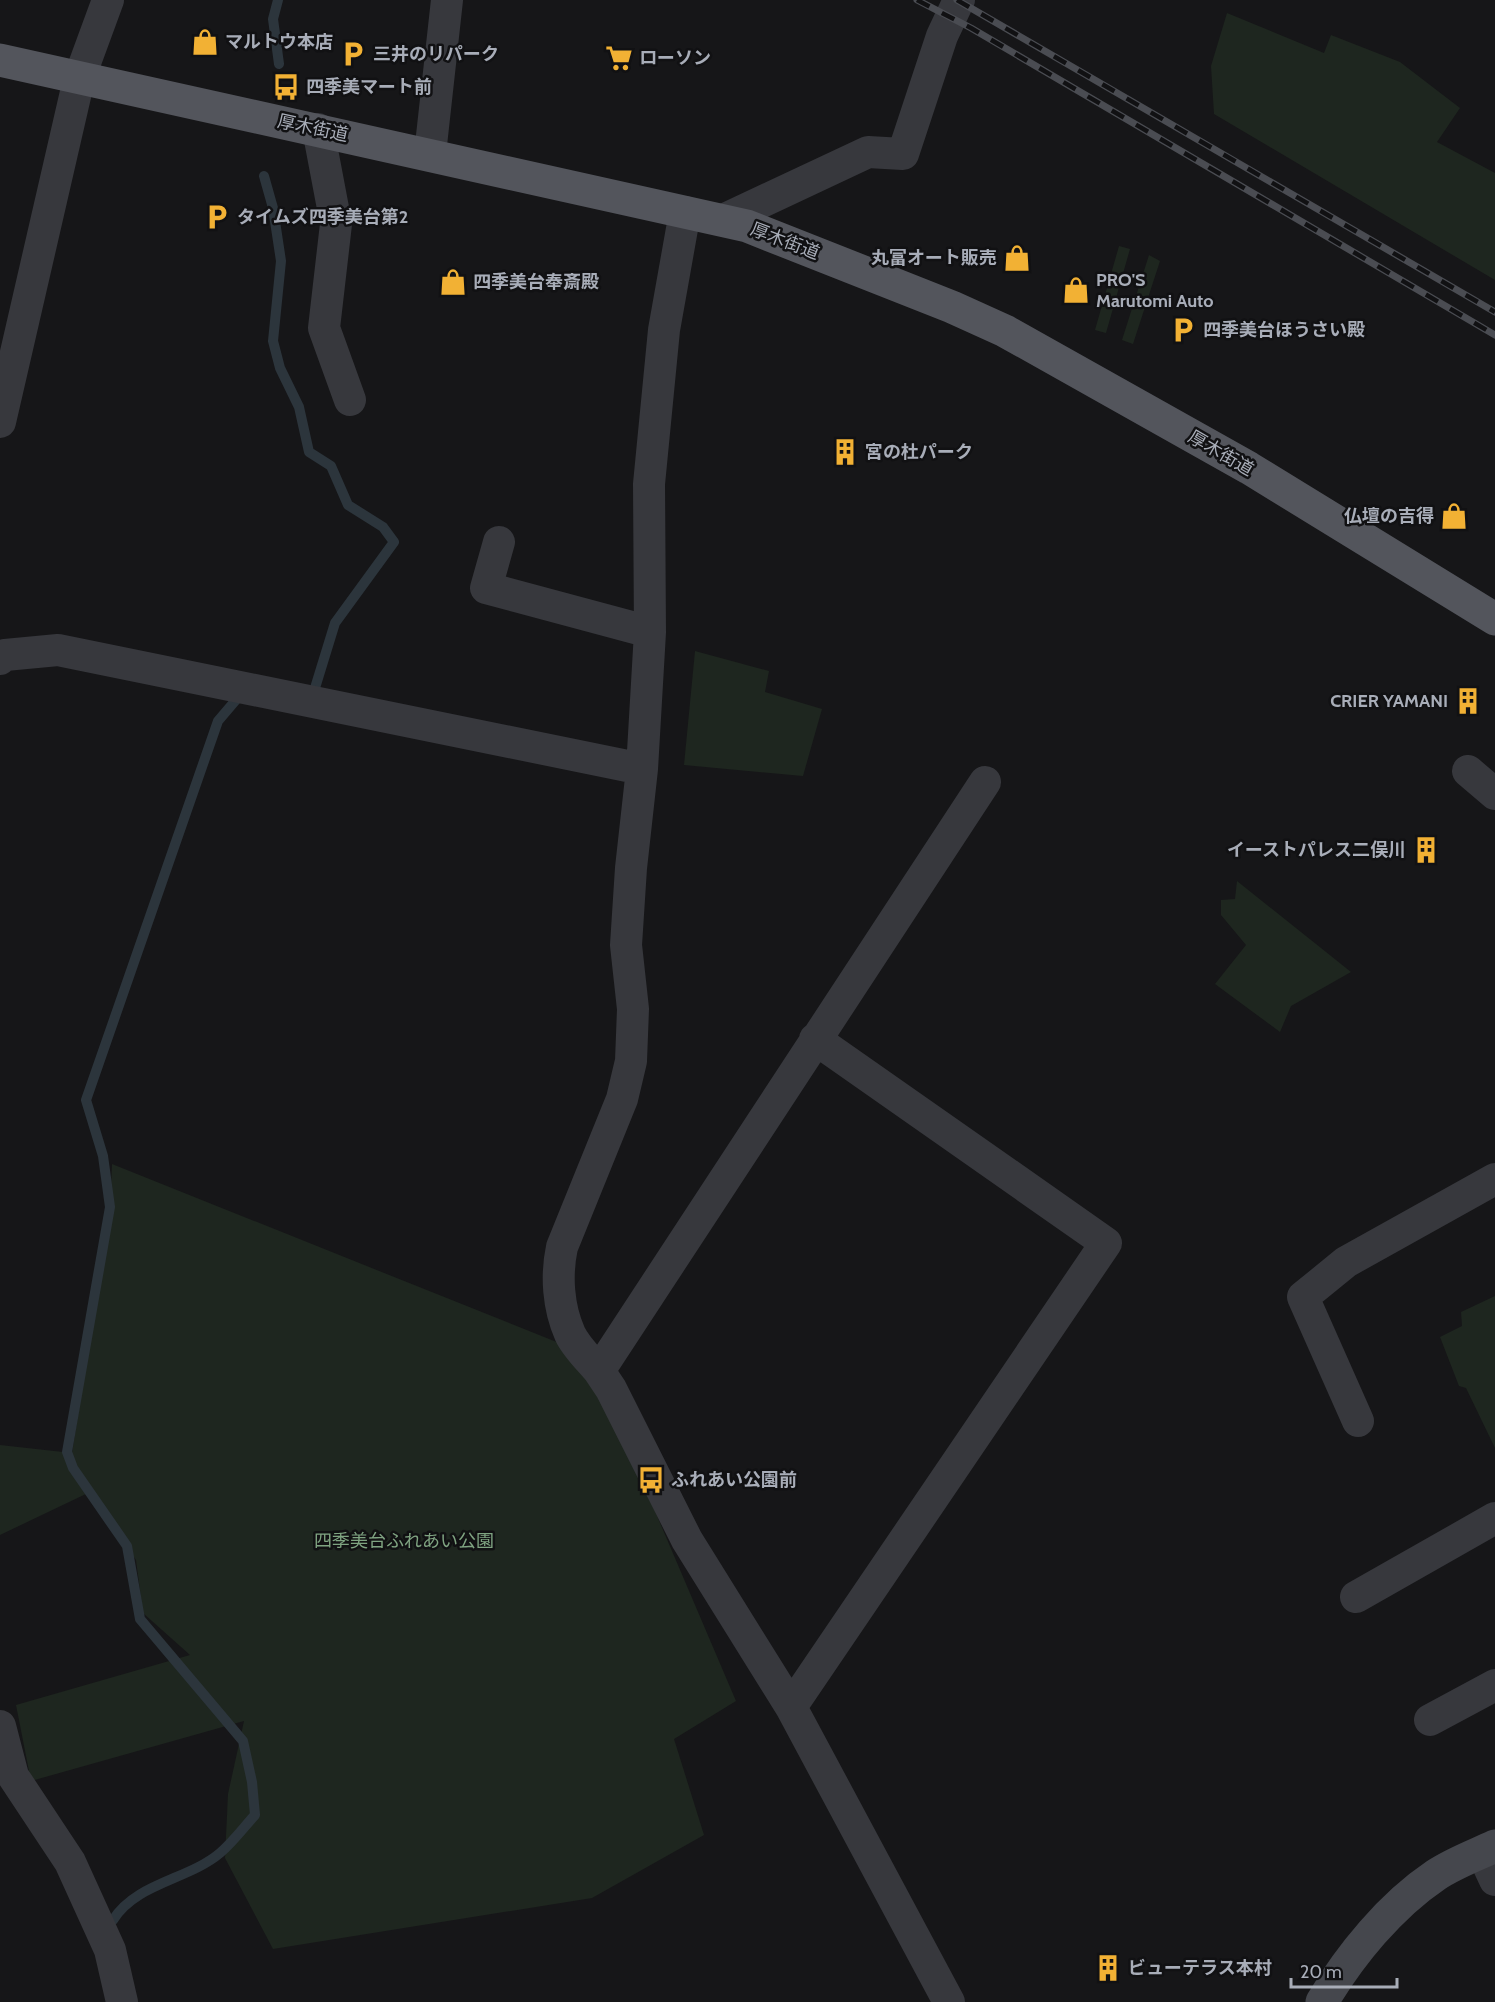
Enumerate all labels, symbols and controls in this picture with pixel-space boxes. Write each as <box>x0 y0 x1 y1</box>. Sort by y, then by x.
shop icon: マルトウ本店 <box>190 27 220 57</box>
place label: マルトウ本店 <box>225 31 333 53</box>
parking icon: 三井のリパーク <box>338 39 368 69</box>
place label: 三井のリパーク <box>373 43 499 65</box>
supermarket icon: ローソン <box>604 43 634 73</box>
place label: ローソン <box>639 47 711 69</box>
bus stop icon: 四季美マート前 <box>271 72 301 102</box>
place label: 四季美マート前 <box>306 76 432 98</box>
street label: 厚木街道 <box>275 110 351 146</box>
parking icon: タイムズ四季美台第2 <box>202 202 232 232</box>
place label: タイムズ四季美台第2 <box>237 206 408 228</box>
street label: 厚木街道 <box>747 218 823 264</box>
shop icon: 丸富オート販売 <box>1002 243 1032 273</box>
place label: 丸富オート販売 <box>871 247 997 269</box>
shop icon: 四季美台奉斎殿 <box>438 267 468 297</box>
place label: PRO'S Marutomi Auto <box>1096 269 1214 312</box>
place label: 四季美台奉斎殿 <box>473 271 599 293</box>
shop icon: PRO'S Marutomi Auto <box>1061 275 1091 305</box>
parking icon: 四季美台ほうさい殿 <box>1168 315 1198 345</box>
place label: 四季美台ほうさい殿 <box>1203 319 1365 341</box>
street label: 厚木街道 <box>1184 425 1258 481</box>
building icon: 宮の杜パーク <box>830 437 860 467</box>
place label: 宮の杜パーク <box>865 441 973 463</box>
shop icon: 仏壇の吉得 <box>1439 501 1469 531</box>
place label: 仏壇の吉得 <box>1344 505 1434 527</box>
building icon: CRIER YAMANI <box>1453 686 1483 716</box>
place label: CRIER YAMANI <box>1330 690 1448 712</box>
building icon: イーストパレス二俣川 <box>1411 835 1441 865</box>
place label: イーストパレス二俣川 <box>1227 839 1406 861</box>
bus stop icon: ふれあい公園前 <box>636 1465 666 1495</box>
place label: ふれあい公園前 <box>671 1469 797 1491</box>
park label: 四季美台ふれあい公園 <box>314 1530 494 1552</box>
scale bar <box>1291 1951 1398 1989</box>
building icon: ビューテラス本村 <box>1093 1953 1123 1983</box>
place label: ビューテラス本村 <box>1128 1957 1272 1979</box>
text: 20 m <box>1300 1961 1342 1983</box>

